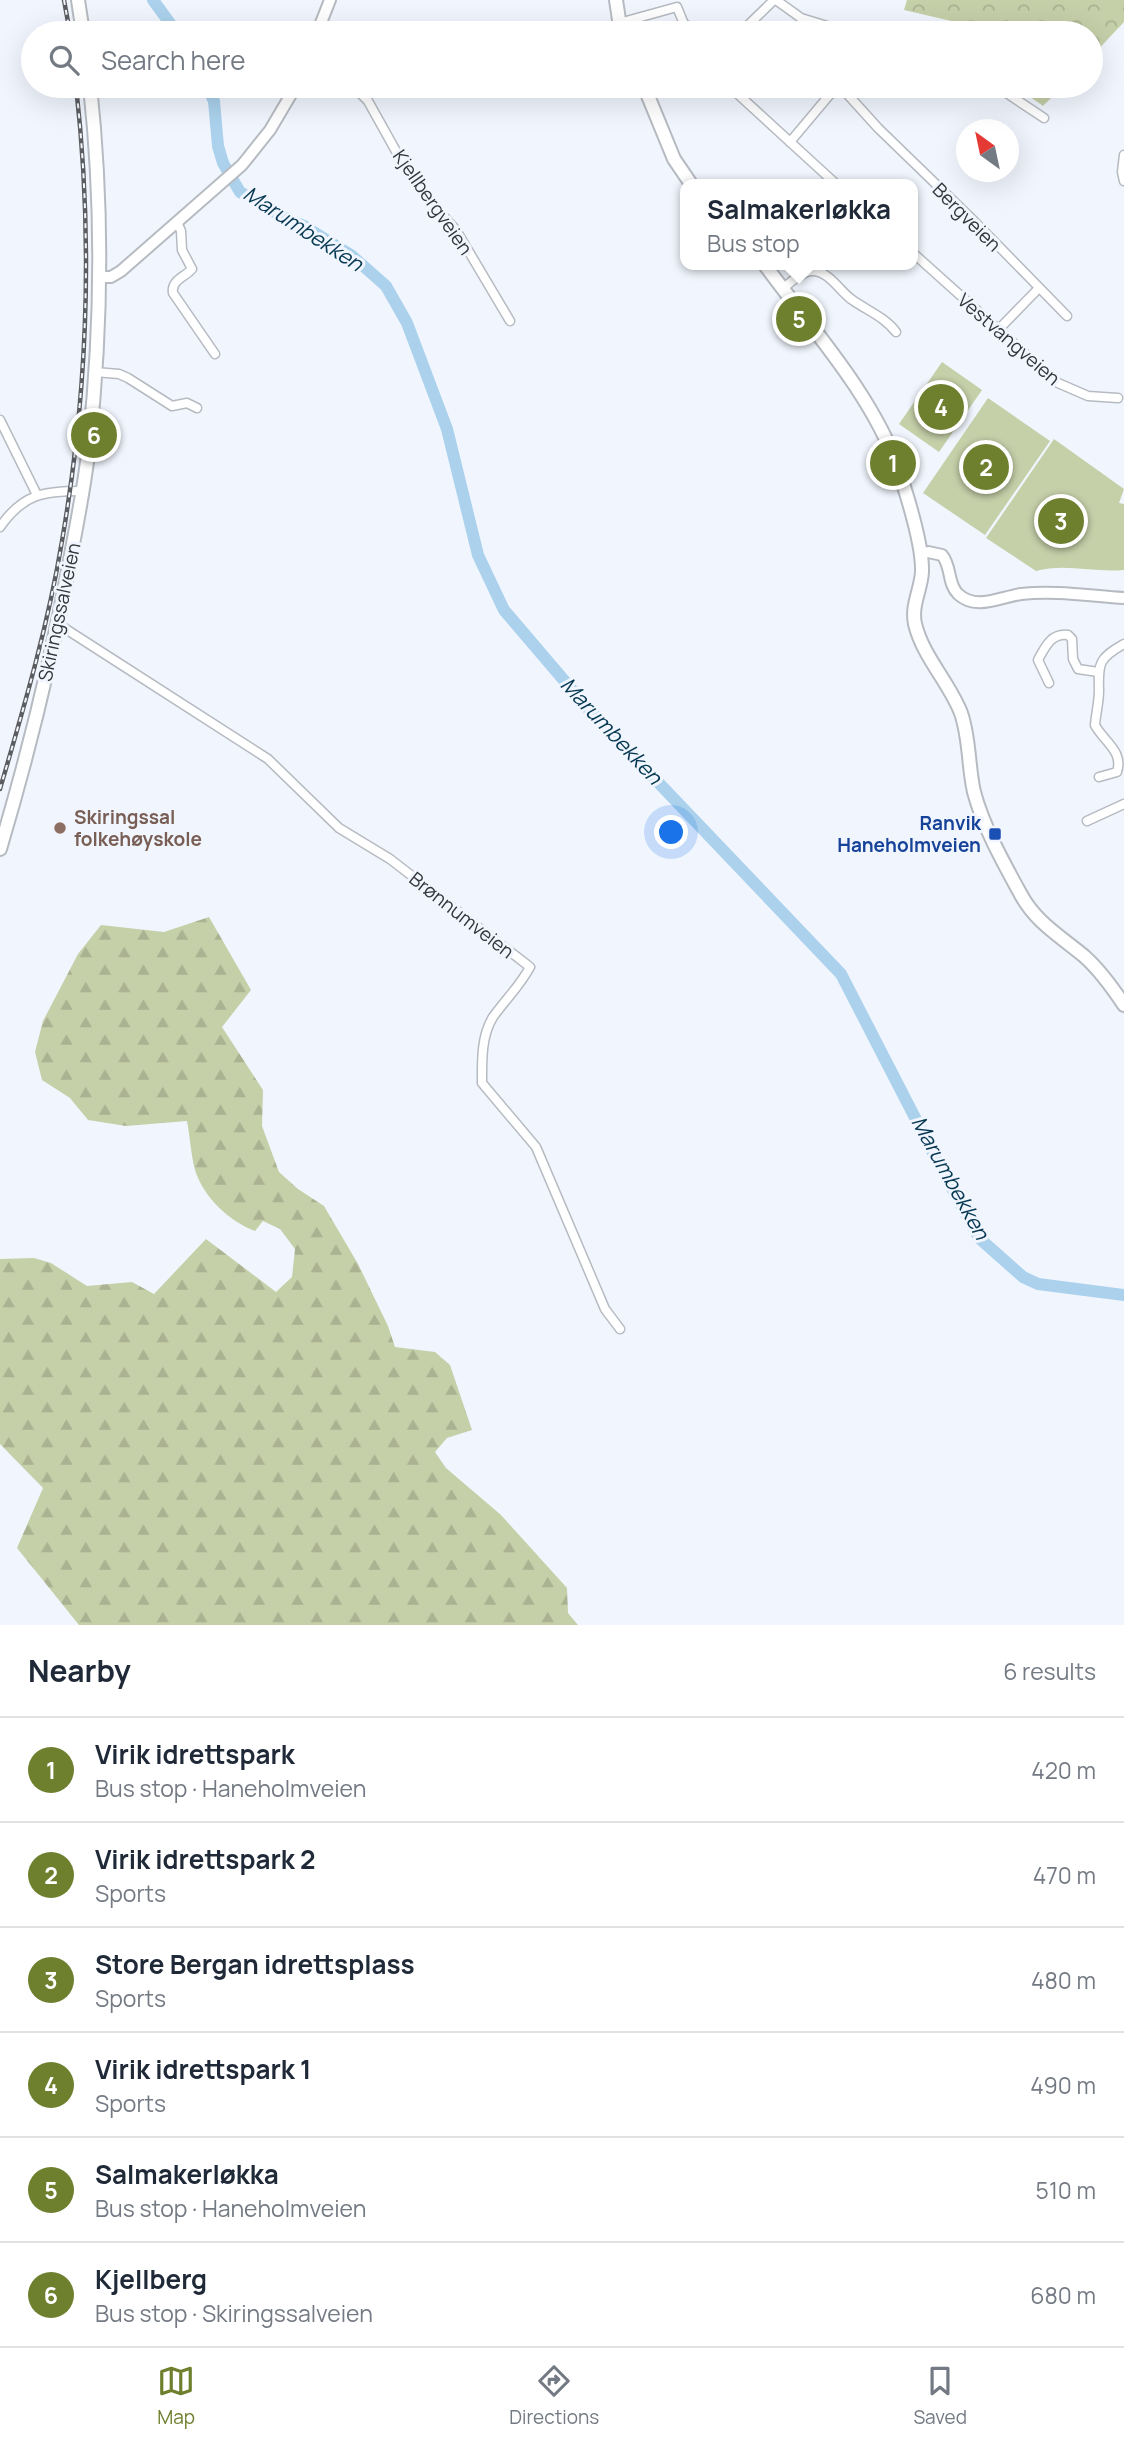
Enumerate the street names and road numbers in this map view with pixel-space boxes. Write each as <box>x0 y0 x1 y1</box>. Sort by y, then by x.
street label: Kjellbergveien <box>387 144 479 260</box>
street label: Bergveien <box>927 177 1007 257</box>
street label: Vestvangveien <box>952 287 1066 391</box>
street label: Skiringssalveien <box>32 540 86 684</box>
street label: Brønnumveien <box>404 866 520 964</box>

